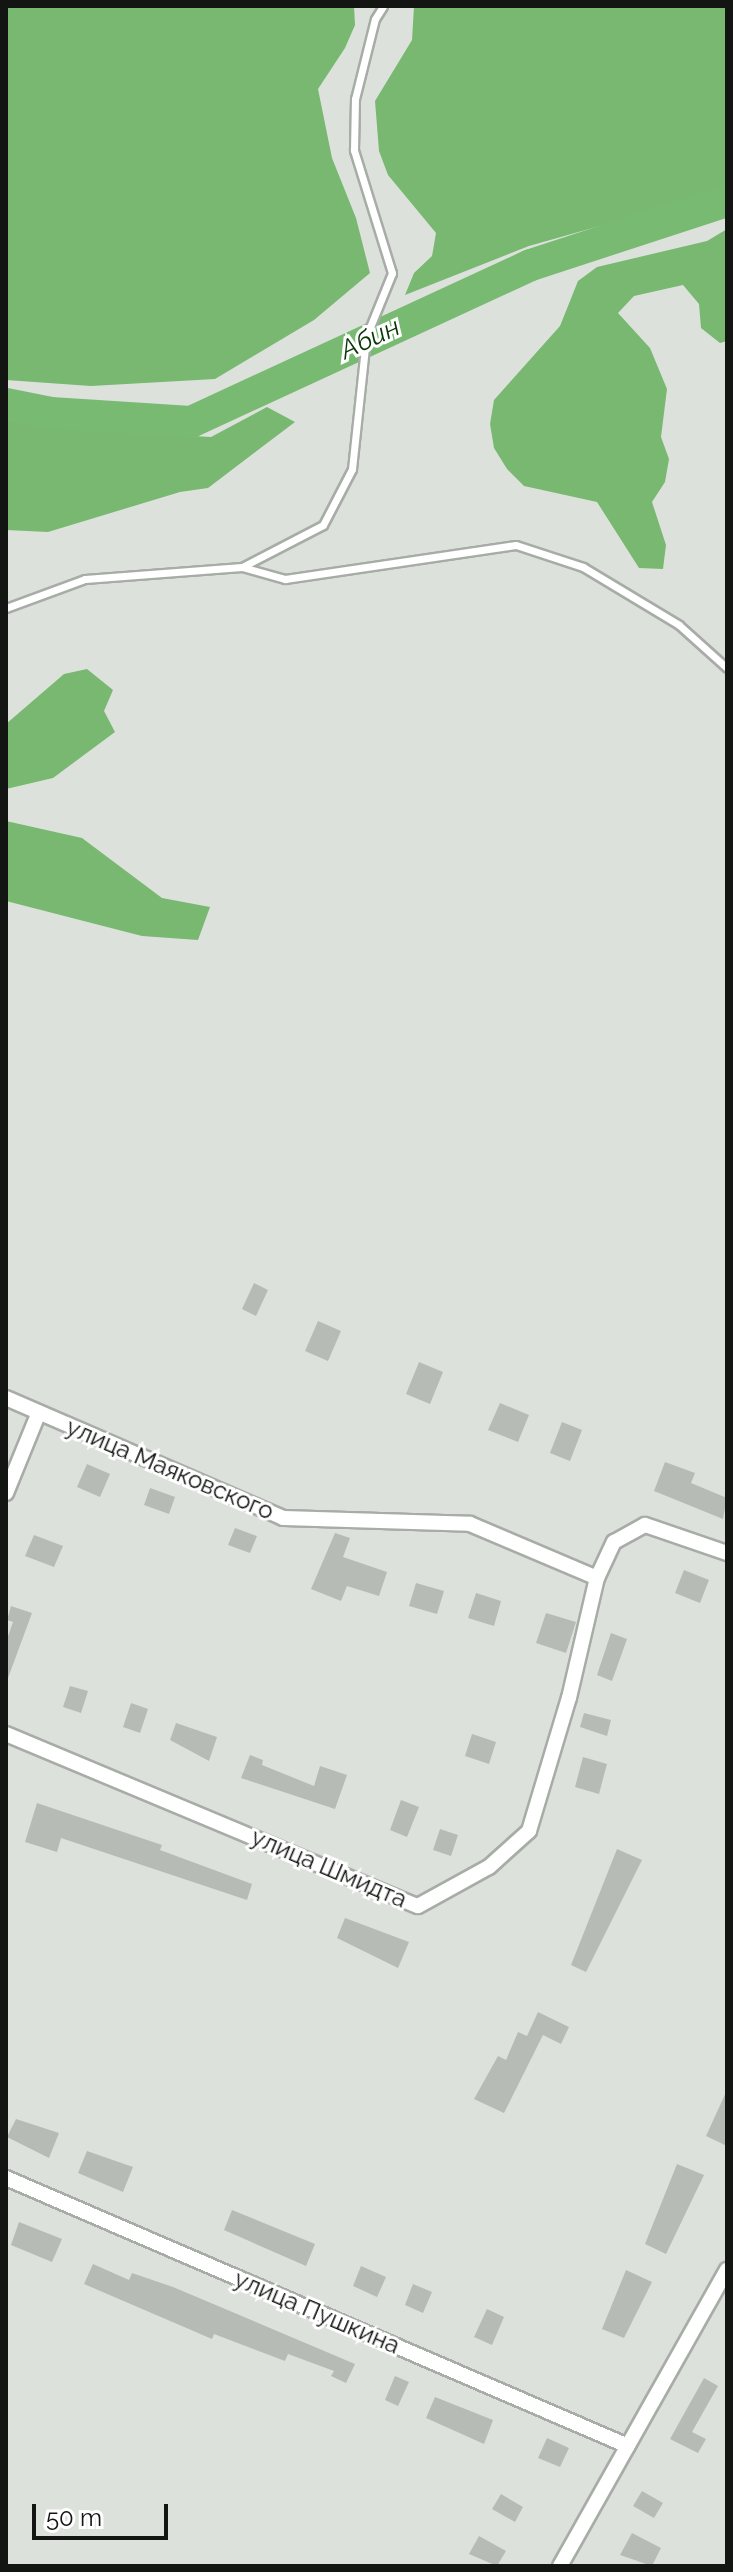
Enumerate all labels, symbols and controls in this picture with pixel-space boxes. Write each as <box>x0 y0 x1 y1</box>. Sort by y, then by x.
water label: Абин <box>335 312 405 366</box>
street label: улица Маяковского <box>62 1412 278 1526</box>
street label: улица Шмидта <box>247 1822 411 1914</box>
street label: улица Пушкина <box>230 2264 404 2360</box>
scale bar <box>36 2488 172 2538</box>
text: 50 m <box>46 2503 102 2532</box>

